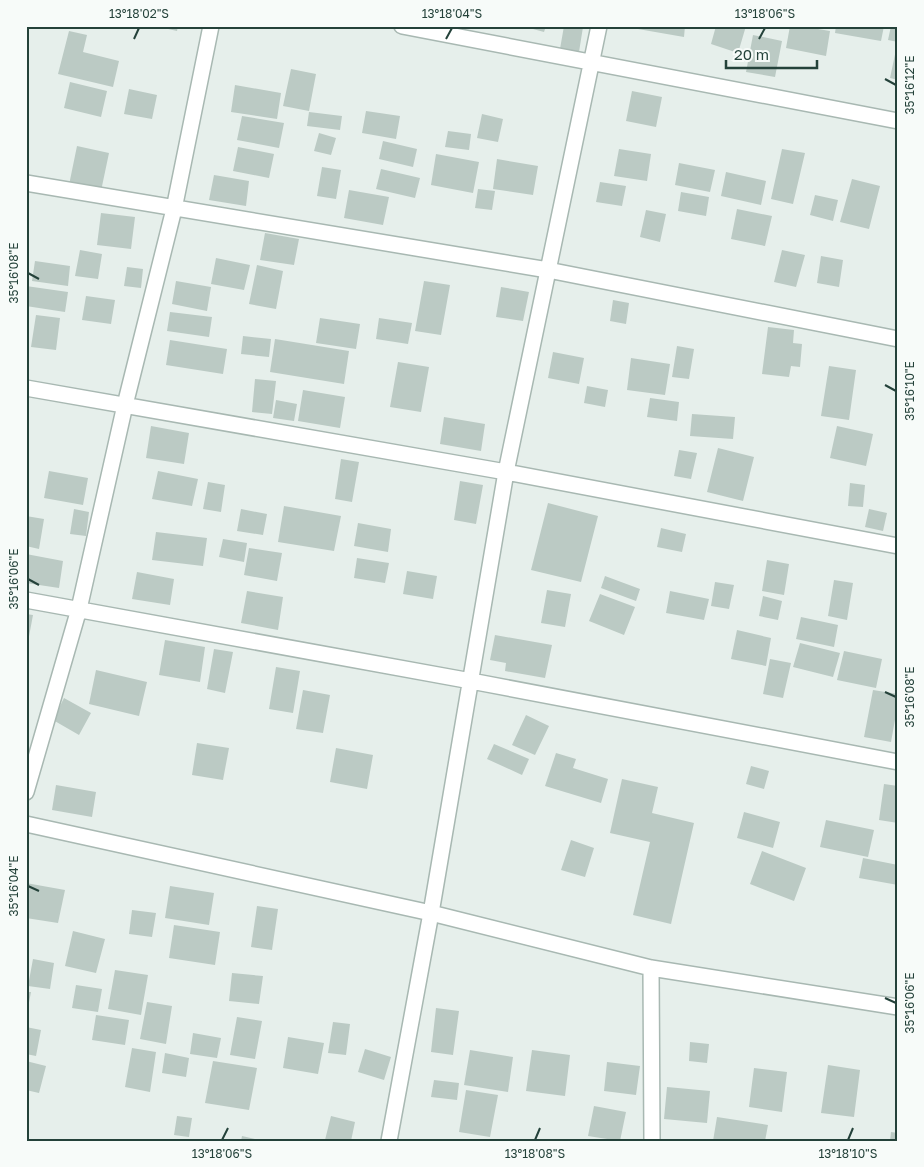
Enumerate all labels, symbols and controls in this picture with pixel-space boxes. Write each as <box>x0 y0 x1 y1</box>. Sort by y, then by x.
text: 13°18'02"S <box>109 6 169 21</box>
text: 13°18'04"S <box>422 6 483 21</box>
text: 13°18'06"S <box>735 6 795 21</box>
scale bar <box>726 38 818 70</box>
text: 20 m <box>734 45 769 63</box>
text: 35°16'12"E <box>902 55 917 115</box>
text: 35°16'08"E <box>6 242 21 304</box>
text: 35°16'10"E <box>902 361 917 421</box>
text: 35°16'06"E <box>6 548 21 610</box>
text: 35°16'08"E <box>902 666 917 728</box>
text: 35°16'04"E <box>6 855 21 917</box>
text: 35°16'06"E <box>902 972 917 1034</box>
text: 13°18'06"S <box>192 1146 252 1161</box>
text: 13°18'08"S <box>505 1146 566 1161</box>
text: 13°18'10"S <box>819 1146 878 1161</box>

